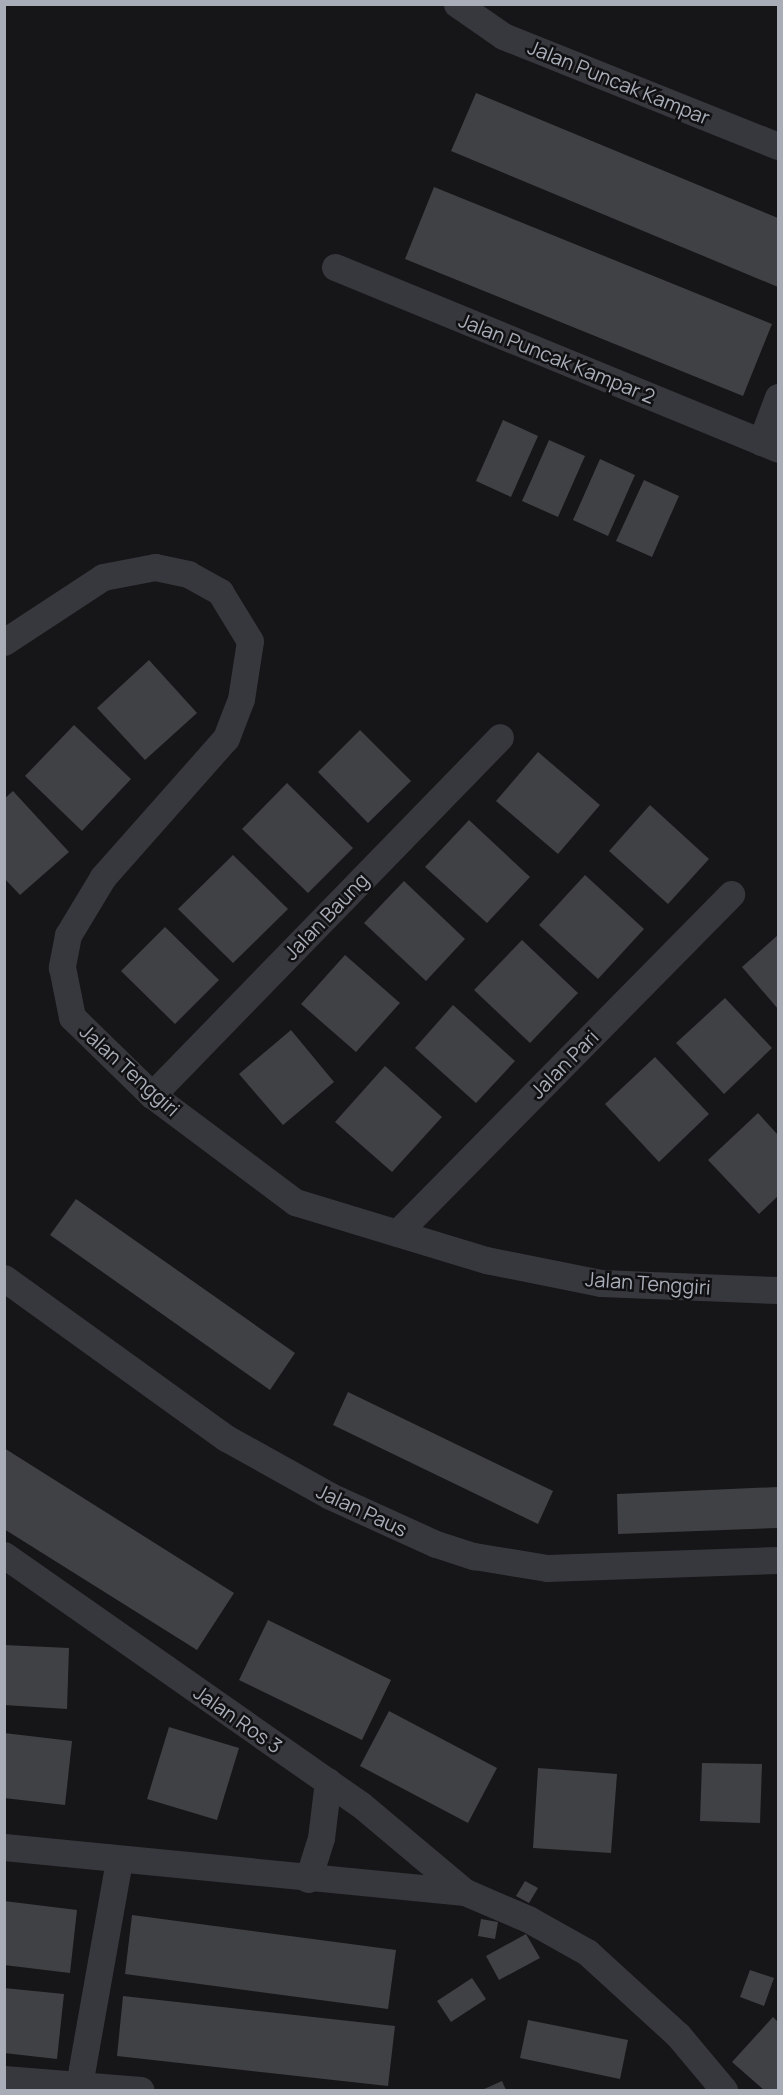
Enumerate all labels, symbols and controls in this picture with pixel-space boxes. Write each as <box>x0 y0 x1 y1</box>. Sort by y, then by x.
street label: Jalan Puncak Kampar <box>525 35 713 129</box>
street label: Jalan Puncak Kampar 2 <box>455 308 659 408</box>
street label: Jalan Baung <box>279 868 373 964</box>
street label: Jalan Tenggiri <box>75 1019 185 1121</box>
street label: Jalan Pari <box>525 1025 603 1103</box>
street label: Jalan Tenggiri <box>584 1267 712 1299</box>
street label: Jalan Paus <box>313 1479 411 1541</box>
street label: Jalan Ros 3 <box>189 1680 287 1758</box>

